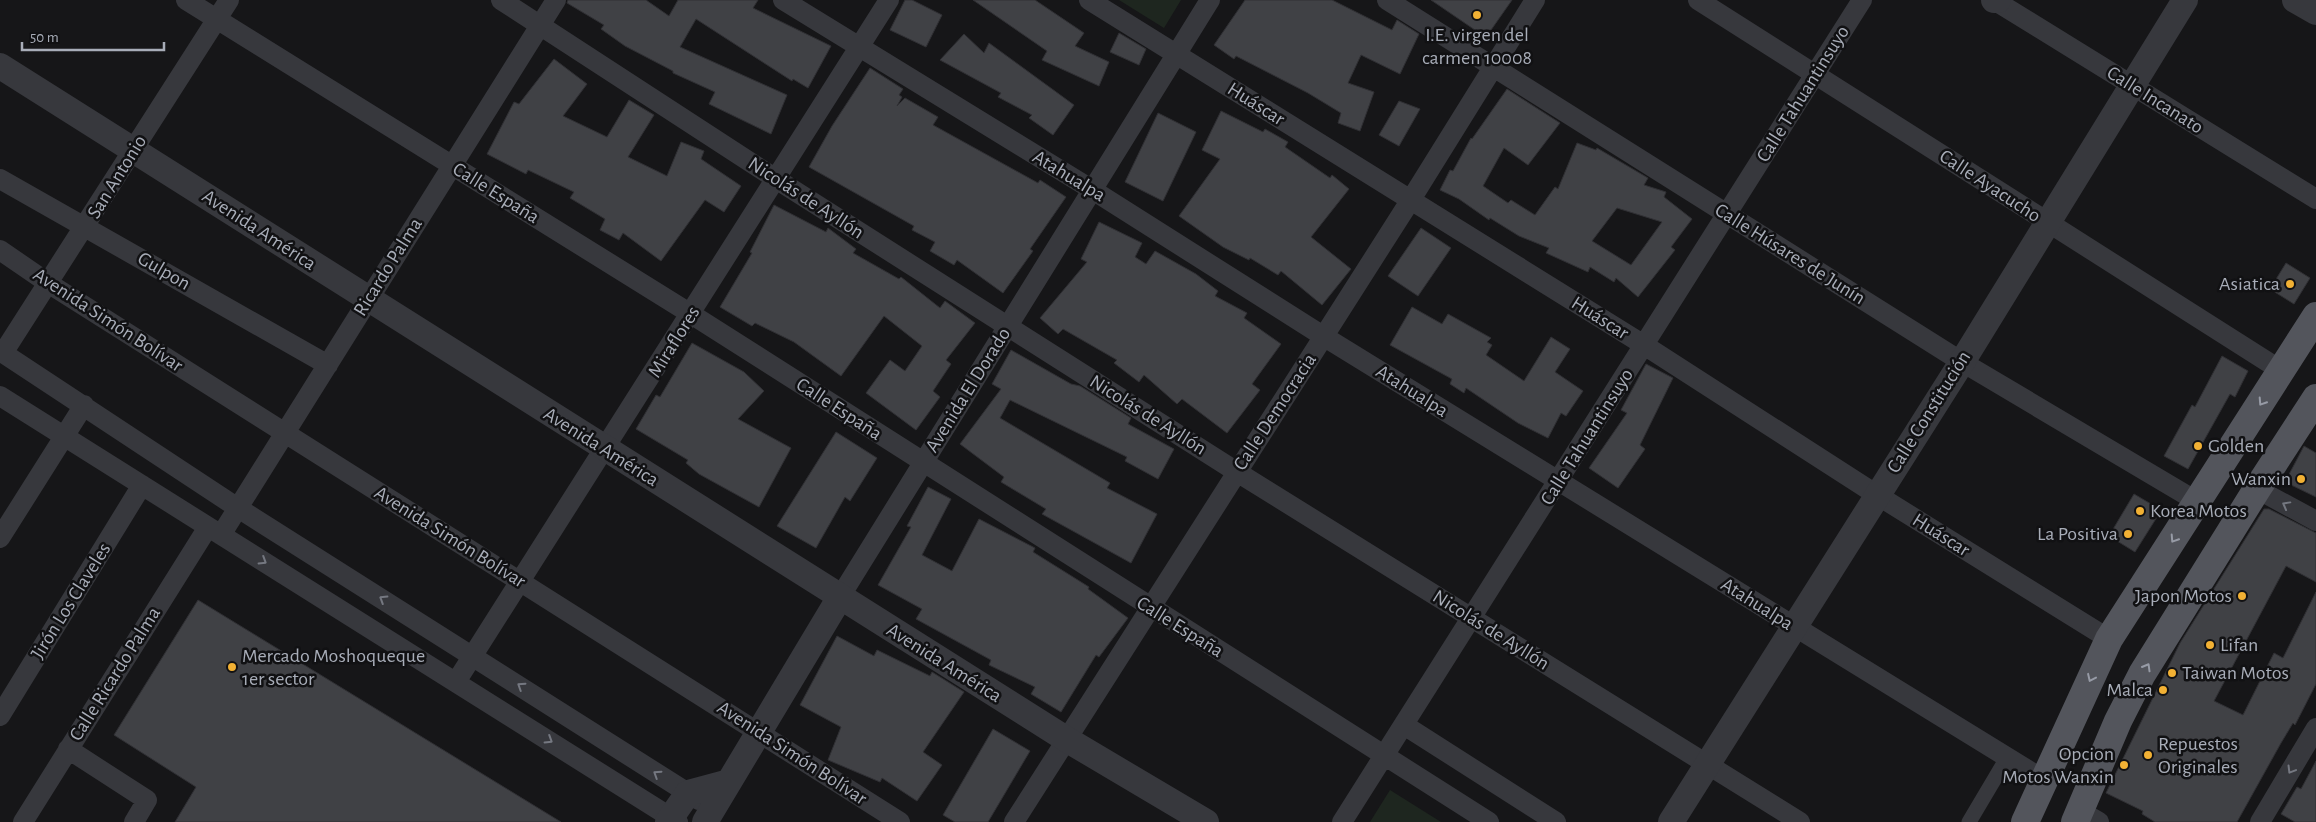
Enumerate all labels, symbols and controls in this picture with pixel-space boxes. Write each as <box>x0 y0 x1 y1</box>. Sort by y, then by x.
marker: I.E. virgen del carmen 10008 <box>1471 9 1483 21</box>
scale bar <box>22 20 165 52</box>
street label: Calle Tahuantinsuyo <box>1753 22 1853 166</box>
place label: I.E. virgen del carmen 10008 <box>1422 25 1532 68</box>
text: 50 m <box>30 30 59 45</box>
street label: Calle Incanato <box>2103 62 2207 138</box>
street label: Huáscar <box>1224 79 1289 130</box>
street label: San Antonio <box>84 132 150 222</box>
street label: Calle Ayacucho <box>1936 146 2044 226</box>
street label: Atahualpa <box>1029 147 1109 205</box>
street label: Nicolás de Ayllón <box>745 153 867 243</box>
street label: Calle España <box>449 159 543 227</box>
street label: Avenida América <box>199 186 319 274</box>
street label: Calle Húsares de Junín <box>1711 200 1869 308</box>
street label: Ricardo Palma <box>350 214 426 320</box>
street label: Gulpon <box>134 248 194 294</box>
street label: Avenida Simón Bolívar <box>30 264 187 376</box>
place label: Asiatica <box>2219 274 2280 294</box>
marker: Asiatica <box>2284 278 2296 290</box>
street label: Huáscar <box>1568 293 1633 344</box>
street label: Miraflores <box>644 303 704 381</box>
street label: Avenida El Dorado <box>922 324 1014 456</box>
street label: Calle Constitución <box>1884 347 1974 477</box>
street label: Calle Democracia <box>1230 350 1320 474</box>
street label: Atahualpa <box>1372 361 1452 421</box>
street label: Calle Tahuantinsuyo <box>1537 365 1637 509</box>
street label: Nicolás de Ayllón <box>1086 371 1210 459</box>
street label: Calle España <box>793 374 885 444</box>
one-way arrow <box>2259 396 2268 406</box>
street label: Avenida América <box>540 404 662 490</box>
place label: Golden <box>2208 436 2264 456</box>
marker: Golden <box>2192 440 2204 452</box>
place label: Wanxin <box>2231 469 2291 489</box>
marker: Wanxin <box>2295 473 2307 485</box>
street label: Avenida Simón Bolívar <box>371 482 530 592</box>
place label: Korea Motos <box>2150 501 2247 521</box>
one-way arrow <box>2283 501 2292 511</box>
marker: Korea Motos <box>2134 505 2146 517</box>
street label: Huáscar <box>1909 510 1974 561</box>
place label: La Positiva <box>2037 524 2118 544</box>
marker: La Positiva <box>2122 528 2134 540</box>
one-way arrow <box>2171 533 2180 542</box>
street label: Jirón Los Claveles <box>27 539 115 663</box>
one-way arrow <box>257 555 266 564</box>
street label: Atahualpa <box>1717 574 1797 634</box>
street label: Nicolás de Ayllón <box>1429 586 1553 674</box>
place label: Japon Motos <box>2135 586 2232 606</box>
marker: Japon Motos <box>2236 590 2248 602</box>
street label: Calle España <box>1133 593 1227 661</box>
one-way arrow <box>380 596 389 605</box>
street label: Calle Ricardo Palma <box>66 604 164 744</box>
street label: Avenida América <box>883 620 1005 706</box>
place label: Lifan <box>2220 635 2258 655</box>
marker: Lifan <box>2204 639 2216 651</box>
place label: Mercado Moshoqueque 1er sector <box>242 646 425 689</box>
marker: Mercado Moshoqueque 1er sector <box>226 661 238 673</box>
one-way arrow <box>2140 663 2150 672</box>
place label: Taiwan Motos <box>2182 663 2289 683</box>
marker: Taiwan Motos <box>2166 667 2178 679</box>
one-way arrow <box>2086 673 2097 682</box>
place label: Malca <box>2107 680 2153 700</box>
one-way arrow <box>517 683 526 692</box>
marker: Malca <box>2157 684 2169 696</box>
street label: Avenida Simón Bolívar <box>714 697 871 809</box>
one-way arrow <box>543 734 552 744</box>
place label: Repuestos Originales <box>2158 734 2238 777</box>
place label: Opcion Motos Wanxin <box>2002 744 2114 787</box>
marker: Repuestos Originales <box>2142 749 2154 761</box>
marker: Opcion Motos Wanxin <box>2118 759 2130 771</box>
one-way arrow <box>2288 764 2298 773</box>
one-way arrow <box>654 770 663 780</box>

